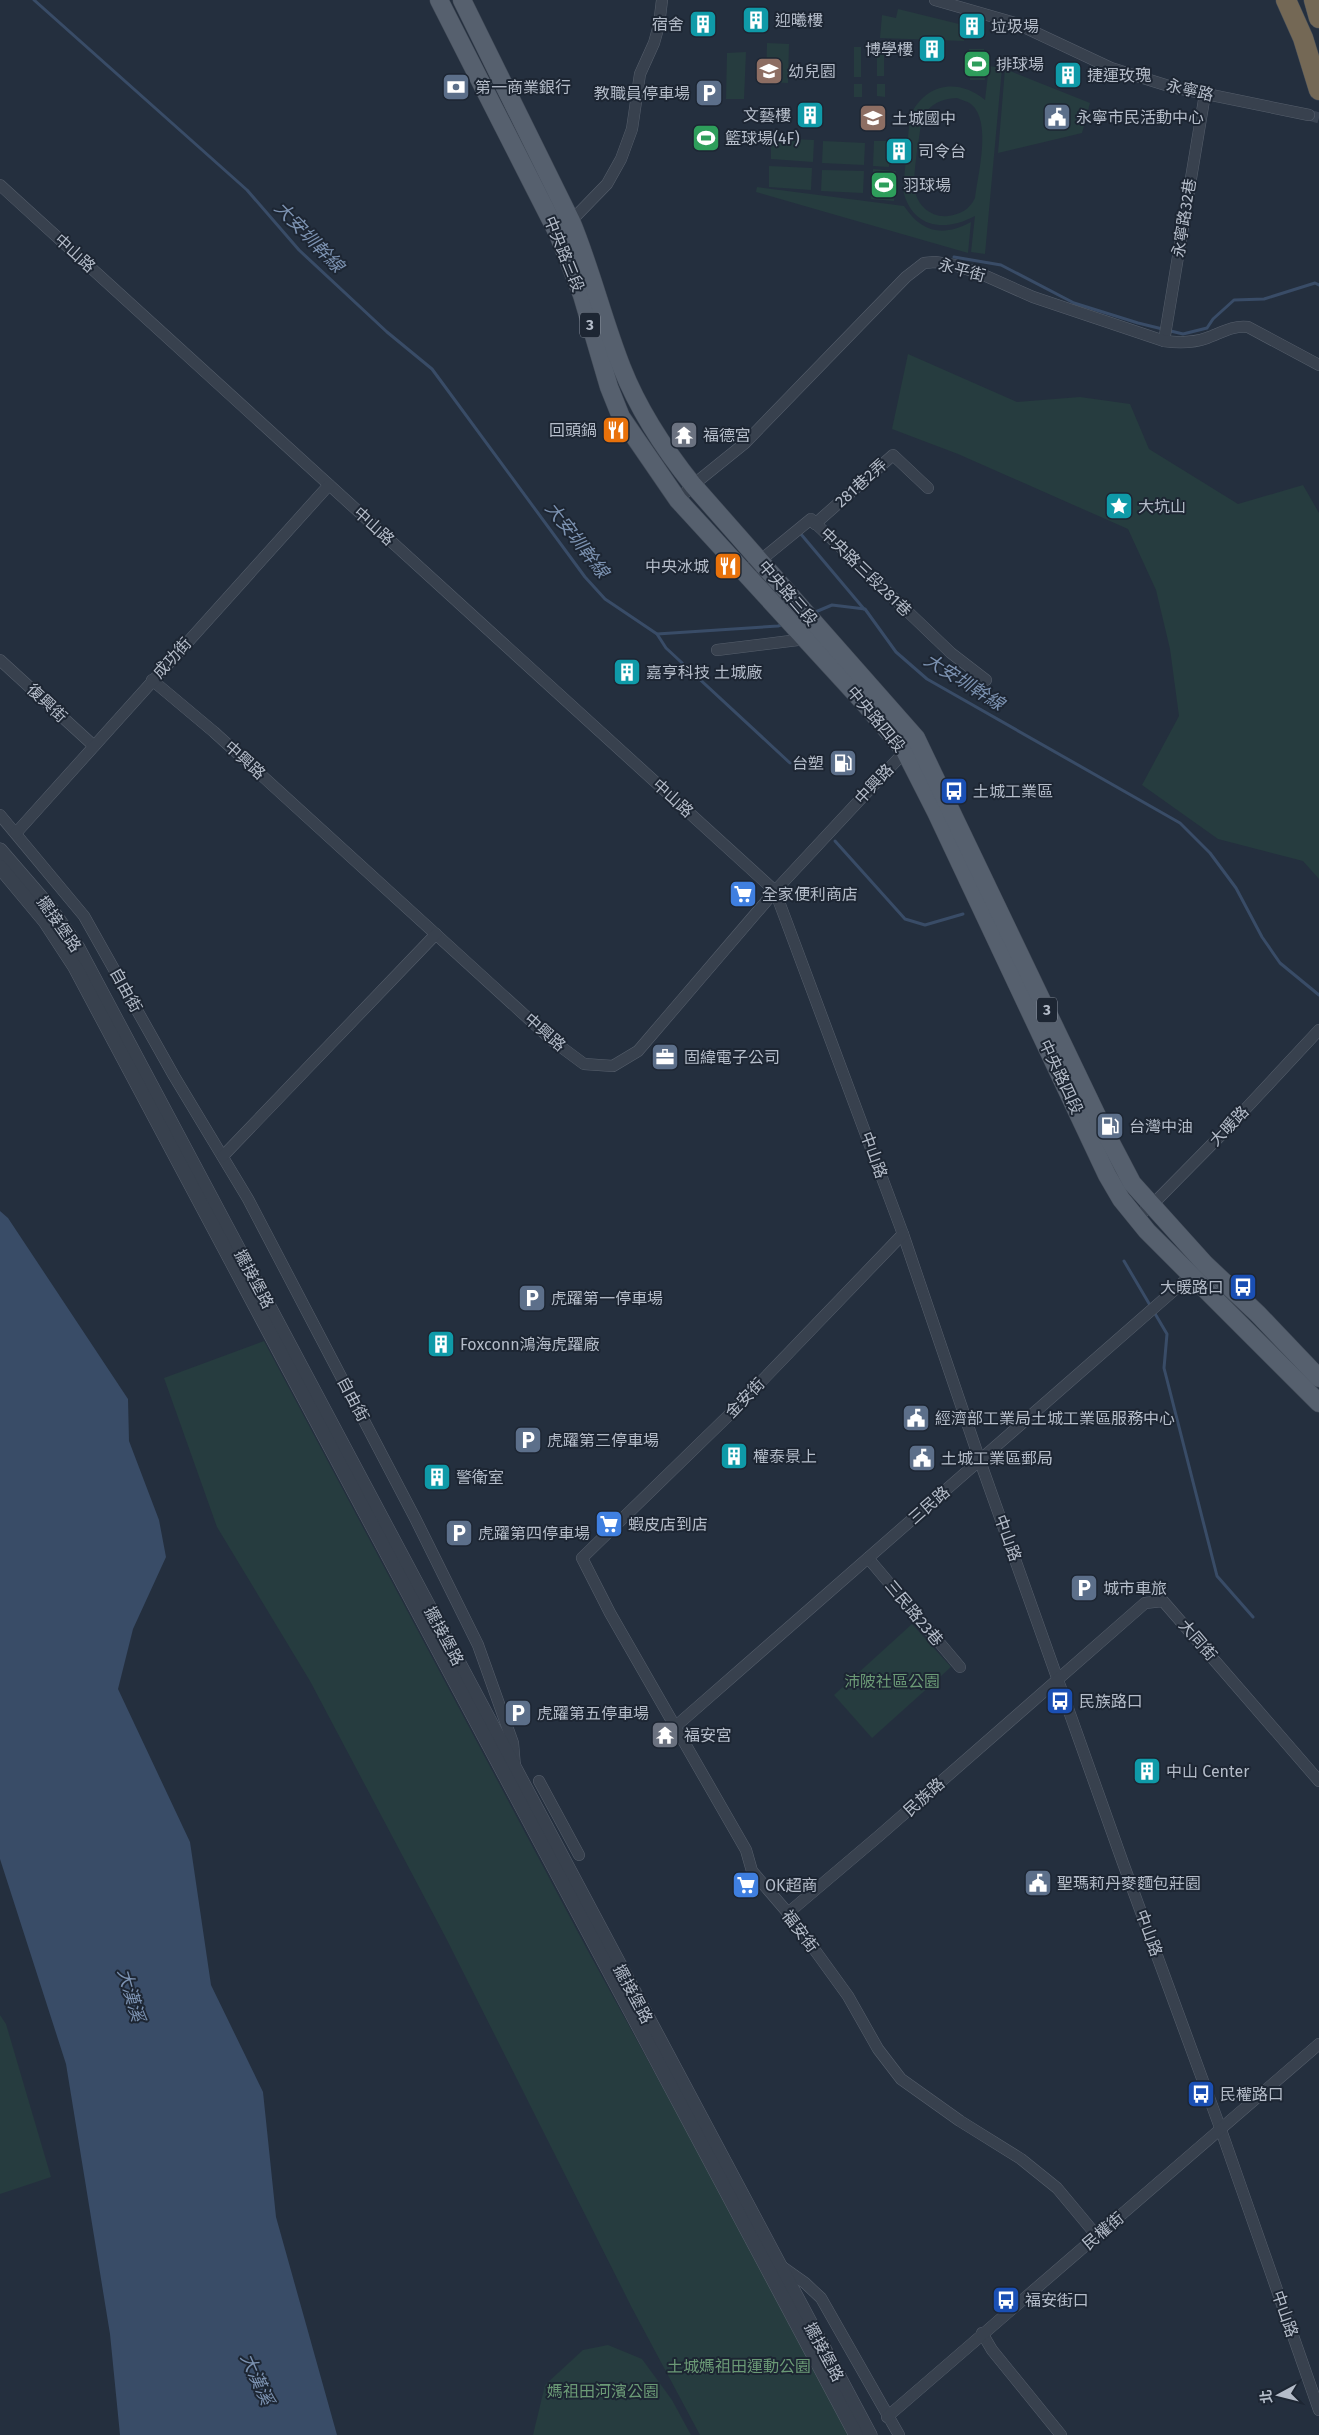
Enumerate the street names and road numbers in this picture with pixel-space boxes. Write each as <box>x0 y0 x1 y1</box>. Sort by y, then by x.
street label: 永寧路 <box>1164 75 1216 105</box>
street label: 永寧路32巷 <box>1168 177 1200 259</box>
street label: 中央路三段 <box>540 213 588 295</box>
street label: 中山路 <box>51 230 99 276</box>
street label: 永平街 <box>936 255 988 285</box>
road number: 3 <box>580 312 600 338</box>
street label: 281巷2弄 <box>831 455 891 511</box>
street label: 中山路 <box>350 503 398 549</box>
street label: 中央路三段281巷 <box>817 524 915 620</box>
street label: 中央路三段 <box>755 557 821 629</box>
street label: 成功街 <box>149 634 195 682</box>
street label: 復興街 <box>23 680 71 726</box>
street label: 中央路四段 <box>843 682 909 756</box>
street label: 中興路 <box>221 737 269 783</box>
street label: 中興路 <box>851 760 897 808</box>
street label: 中山路 <box>649 775 697 821</box>
street label: 擺接堡路 <box>33 892 85 956</box>
street label: 自由街 <box>106 964 146 1016</box>
road number: 3 <box>1037 998 1057 1022</box>
street label: 中興路 <box>521 1009 569 1055</box>
street label: 中央路四段 <box>1035 1037 1087 1117</box>
street label: 大暖路 <box>1205 1102 1253 1150</box>
street label: 中山路 <box>857 1129 891 1181</box>
street label: 擺接堡路 <box>231 1246 277 1312</box>
street label: 自由街 <box>333 1373 373 1425</box>
street label: 金安街 <box>721 1374 769 1422</box>
street label: 三民路 <box>905 1482 953 1528</box>
street label: 中山路 <box>991 1512 1025 1564</box>
street label: 三民路23巷 <box>881 1576 947 1650</box>
street label: 擺接堡路 <box>421 1603 467 1669</box>
street label: 大同街 <box>1175 1616 1221 1664</box>
street label: 民族路 <box>900 1774 948 1820</box>
street label: 福安街 <box>778 1906 822 1956</box>
street label: 中山路 <box>1132 1907 1166 1959</box>
street label: 擺接堡路 <box>610 1961 656 2027</box>
street label: 民權街 <box>1079 2208 1127 2254</box>
street label: 中山路 <box>1268 2288 1302 2340</box>
street label: 擺接堡路 <box>801 2319 847 2385</box>

